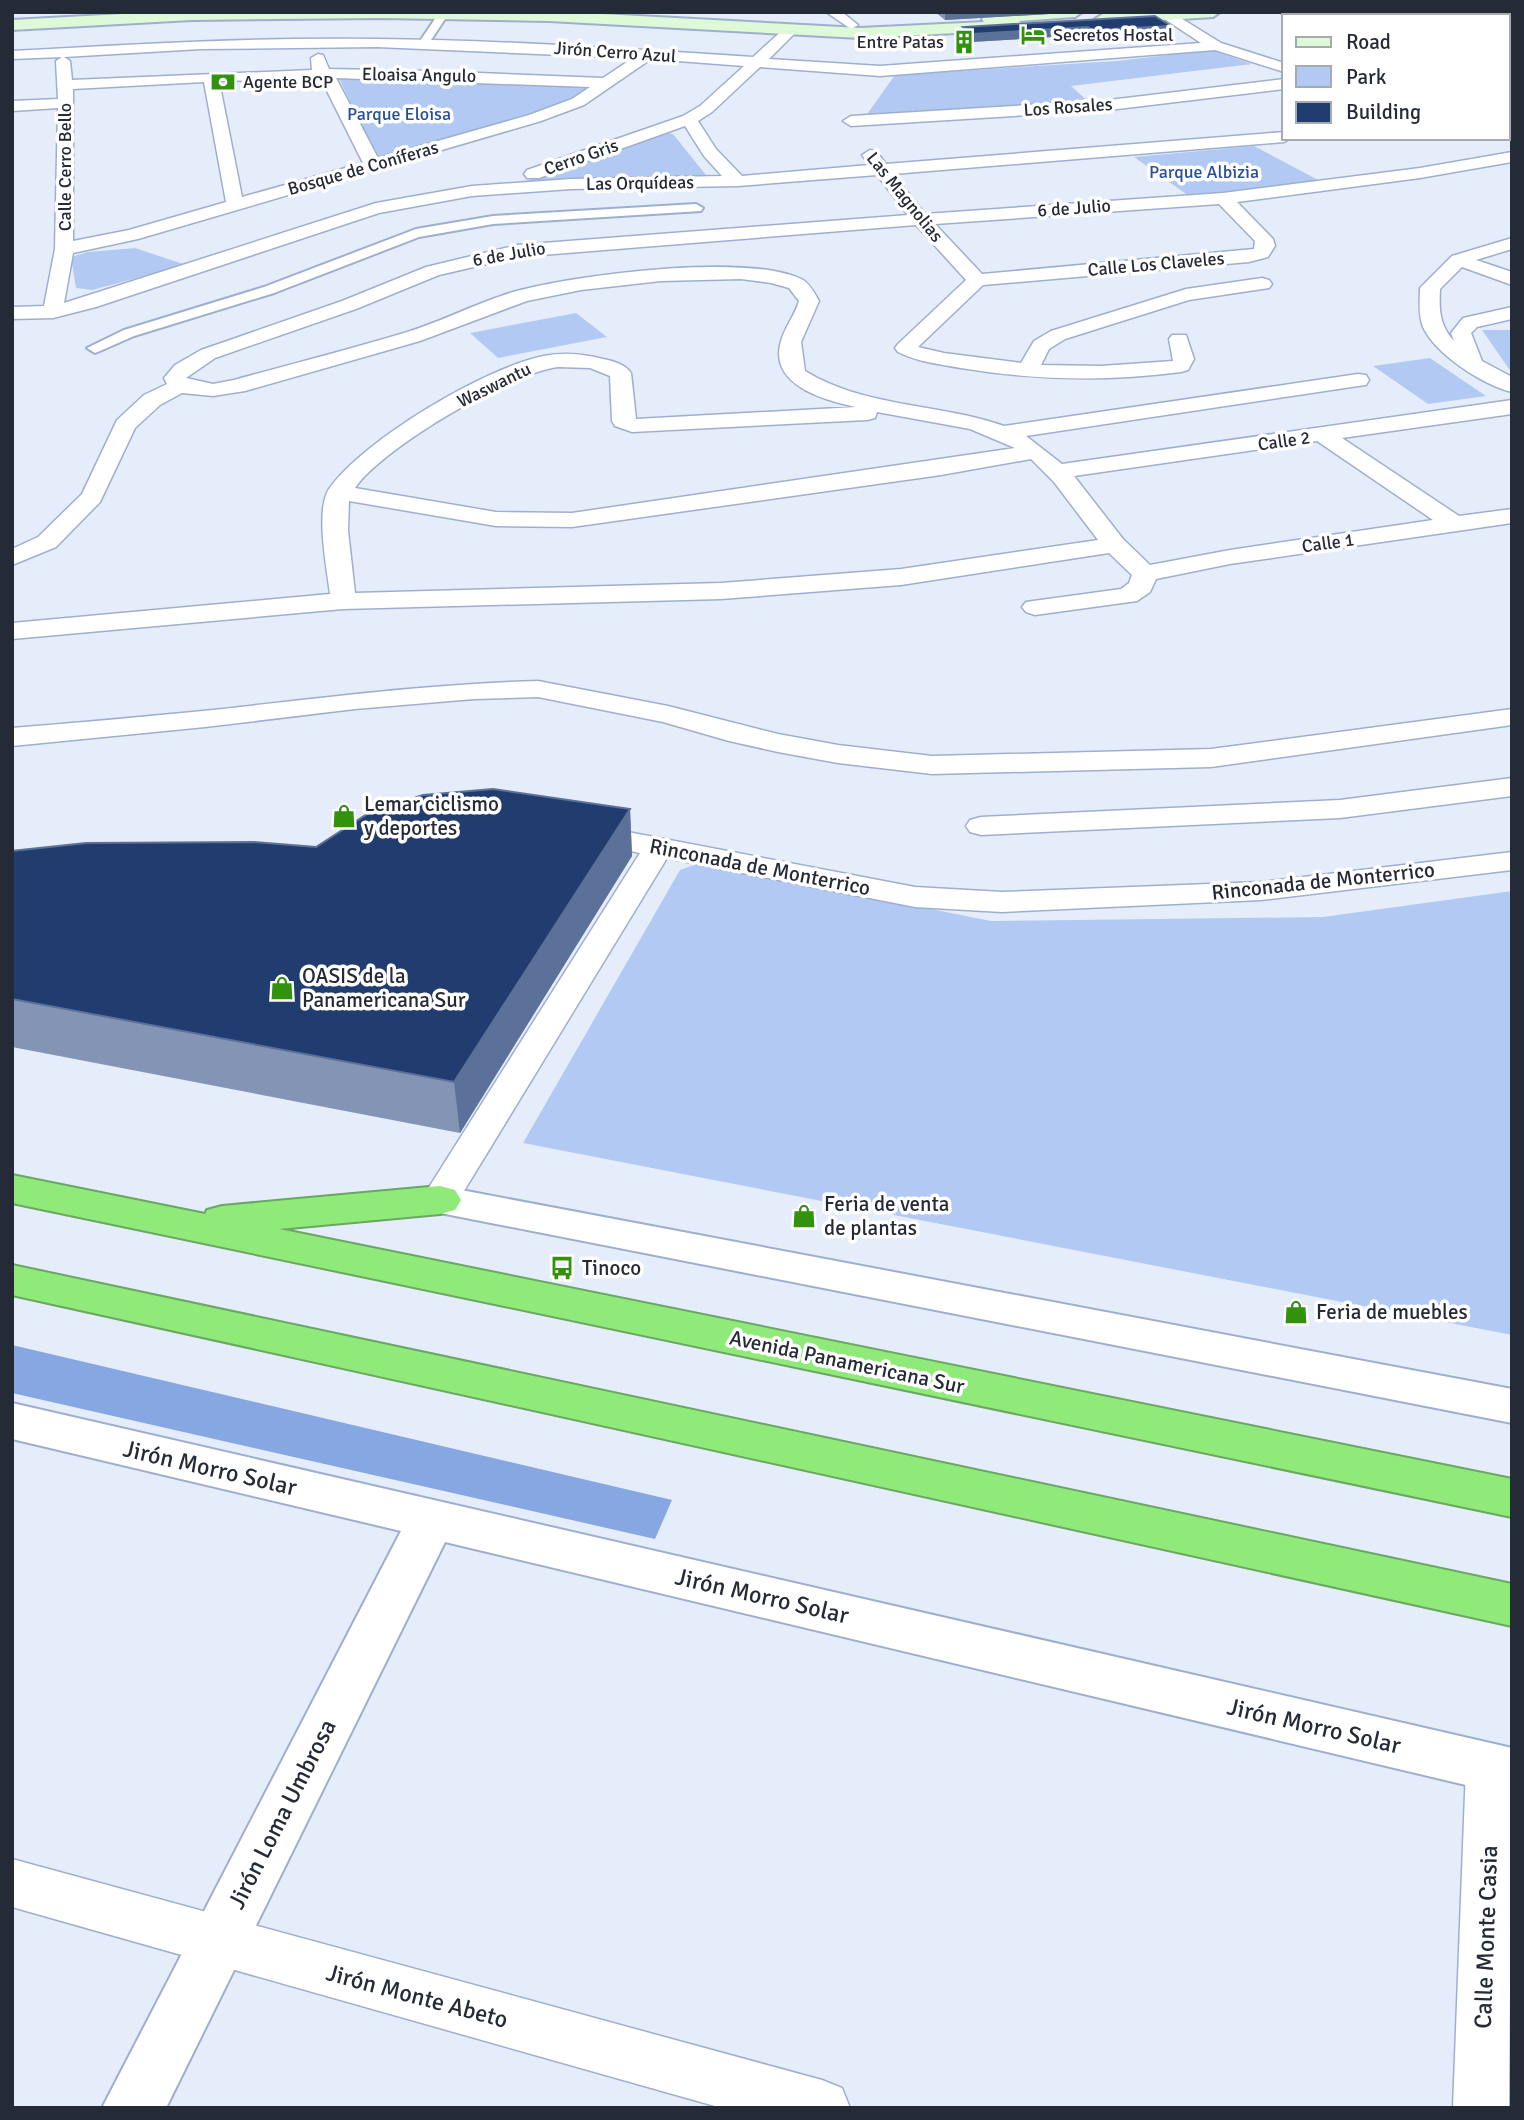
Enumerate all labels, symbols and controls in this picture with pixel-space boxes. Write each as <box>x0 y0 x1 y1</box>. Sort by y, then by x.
legend <box>1282 14 1510 140</box>
hotel icon: Secretos Hostal <box>1019 21 1047 49</box>
place label: Secretos Hostal <box>1053 24 1173 46</box>
building icon: Entre Patas <box>950 28 978 56</box>
text: Road <box>1346 29 1391 55</box>
place label: Entre Patas <box>856 31 944 53</box>
street label: Jirón Cerro Azul <box>553 37 677 67</box>
street label: Eloaisa Angulo <box>362 63 476 87</box>
text: Park <box>1346 64 1387 90</box>
bank icon: Agente BCP <box>209 68 237 96</box>
place label: Agente BCP <box>243 71 333 93</box>
street label: Los Rosales <box>1023 93 1113 121</box>
text: Building <box>1346 99 1421 125</box>
street label: Calle Cerro Bello <box>54 103 76 231</box>
park label: Parque Eloisa <box>347 103 451 125</box>
street label: Cerro Gris <box>541 134 621 180</box>
street label: Bosque de Coníferas <box>285 136 441 200</box>
street label: Las Magnolias <box>862 148 948 247</box>
park label: Parque Albizia <box>1149 161 1259 183</box>
street label: Las Orquídeas <box>586 171 694 195</box>
street label: 6 de Julio <box>1037 194 1111 222</box>
street label: 6 de Julio <box>471 237 547 271</box>
street label: Calle Los Claveles <box>1087 247 1225 281</box>
street label: Waswantu <box>453 358 535 412</box>
street label: Calle 2 <box>1256 426 1312 456</box>
street label: Calle 1 <box>1300 528 1356 558</box>
place label: Lemar ciclismo y deportes <box>364 791 499 841</box>
shop icon: Lemar ciclismo y deportes <box>330 802 358 830</box>
street label: Rinconada de Monterrico <box>647 833 873 901</box>
street label: Rinconada de Monterrico <box>1210 856 1436 906</box>
place label: OASIS de la Panamericana Sur <box>302 963 466 1013</box>
shop icon: OASIS de la Panamericana Sur <box>268 974 296 1002</box>
place label: Feria de venta de plantas <box>824 1191 949 1241</box>
shop icon: Feria de venta de plantas <box>790 1202 818 1230</box>
bus stop icon: Tinoco <box>548 1254 576 1282</box>
place label: Tinoco <box>582 1255 641 1281</box>
shop icon: Feria de muebles <box>1282 1298 1310 1326</box>
place label: Feria de muebles <box>1316 1299 1468 1325</box>
street label: Avenida Panamericana Sur <box>727 1324 967 1400</box>
street label: Jirón Morro Solar <box>120 1433 300 1503</box>
street label: Jirón Morro Solar <box>672 1561 852 1631</box>
street label: Jirón Morro Solar <box>1224 1691 1404 1761</box>
street label: Jirón Loma Umbrosa <box>221 1714 343 1914</box>
street label: Calle Monte Casia <box>1468 1845 1504 2029</box>
street label: Jirón Monte Abeto <box>323 1957 511 2035</box>

